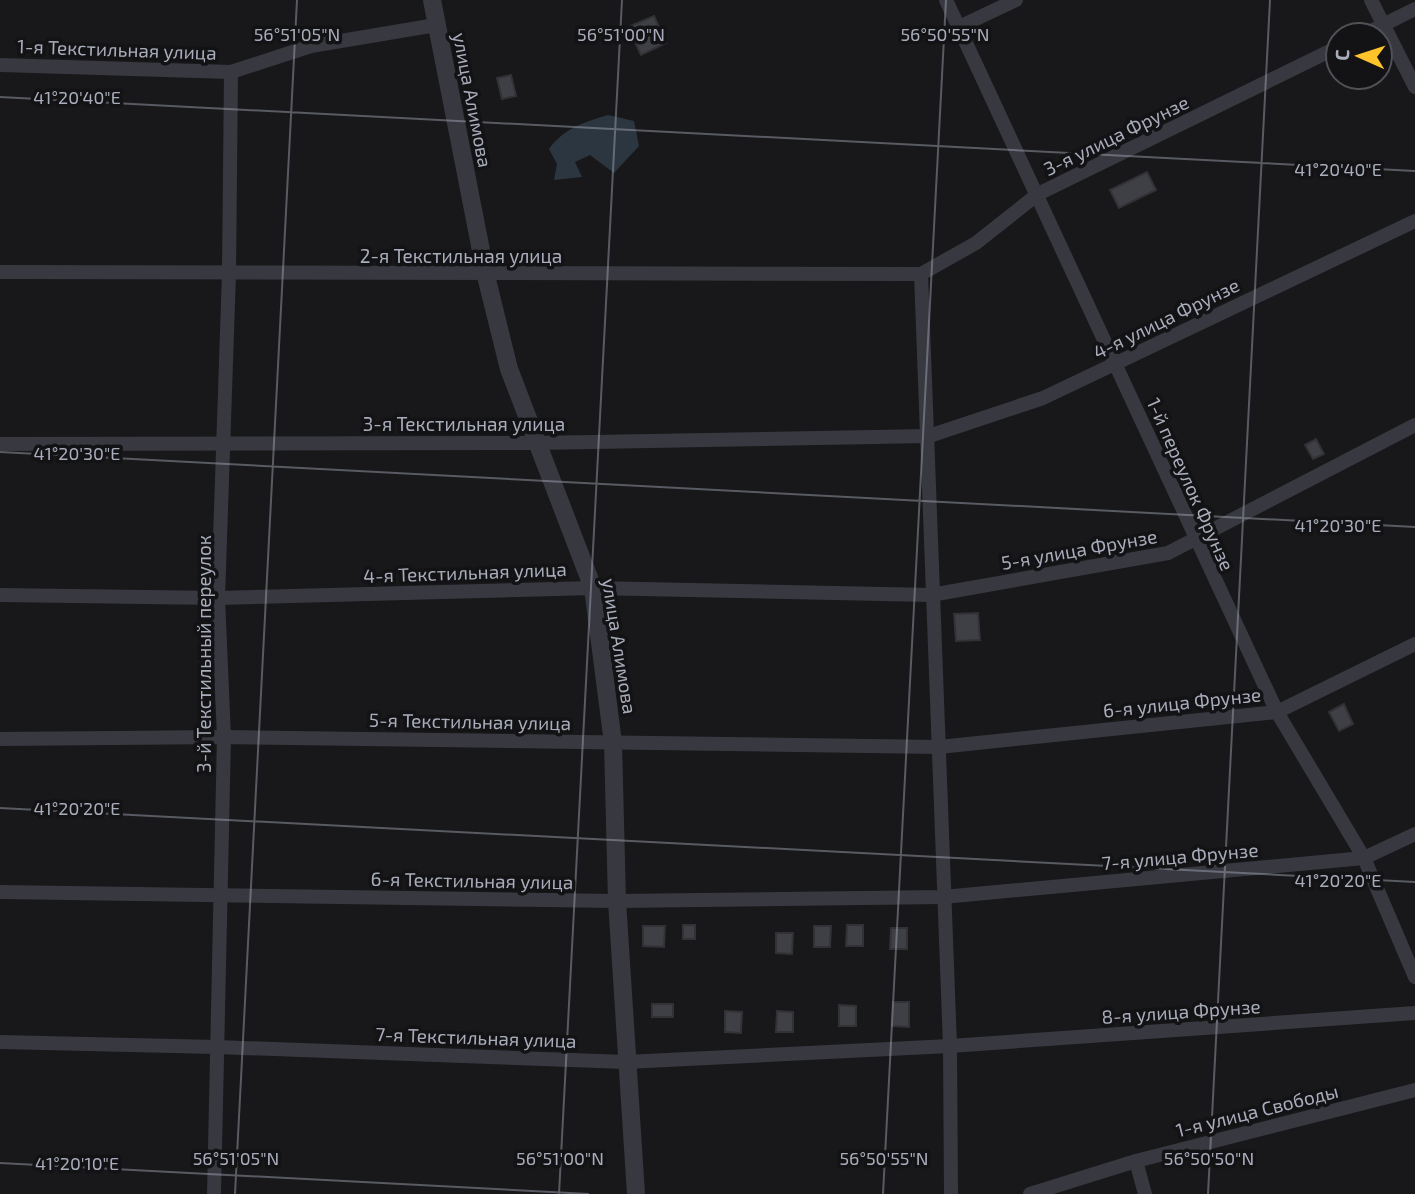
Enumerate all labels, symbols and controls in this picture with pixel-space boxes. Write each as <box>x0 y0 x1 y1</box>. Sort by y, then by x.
north arrow <box>1324 21 1394 91</box>
text: 56°51'05"N <box>254 23 340 45</box>
text: 56°51'00"N <box>577 23 665 45</box>
text: 56°50'55"N <box>900 23 990 45</box>
street label: улица Алимова <box>448 31 497 170</box>
street label: 1-я Текстильная улица <box>17 34 217 65</box>
text: С <box>1330 49 1353 61</box>
text: 41°20'40"E <box>33 86 121 108</box>
street label: 3-я улица Фрунзе <box>1040 90 1193 181</box>
text: 41°20'40"E <box>1294 158 1382 180</box>
street label: 2-я Текстильная улица <box>360 244 562 268</box>
street label: 4-я улица Фрунзе <box>1089 273 1243 364</box>
street label: 1-й переулок Фрунзе <box>1142 394 1239 574</box>
street label: 3-я Текстильная улица <box>363 412 565 436</box>
text: 41°20'30"E <box>34 442 120 464</box>
text: 41°20'30"E <box>1295 514 1381 536</box>
street label: 5-я улица Фрунзе <box>999 524 1159 575</box>
street label: 3-й Текстильный переулок <box>192 535 216 773</box>
street label: 4-я Текстильная улица <box>363 557 567 588</box>
street label: улица Алимова <box>597 577 642 716</box>
street label: 6-я улица Фрунзе <box>1102 682 1262 723</box>
street label: 5-я Текстильная улица <box>369 708 571 735</box>
text: 41°20'20"E <box>34 797 120 819</box>
street label: 7-я улица Фрунзе <box>1101 838 1259 875</box>
street label: 6-я Текстильная улица <box>370 867 574 894</box>
text: 41°20'20"E <box>1295 869 1381 891</box>
street label: 8-я улица Фрунзе <box>1101 994 1261 1029</box>
street label: 7-я Текстильная улица <box>375 1022 577 1053</box>
street label: 1-я улица Свободы <box>1173 1079 1341 1142</box>
text: 56°51'05"N <box>193 1147 279 1169</box>
text: 56°51'00"N <box>516 1147 604 1169</box>
text: 56°50'55"N <box>839 1147 929 1169</box>
text: 56°50'50"N <box>1164 1147 1254 1169</box>
text: 41°20'10"E <box>35 1152 119 1174</box>

